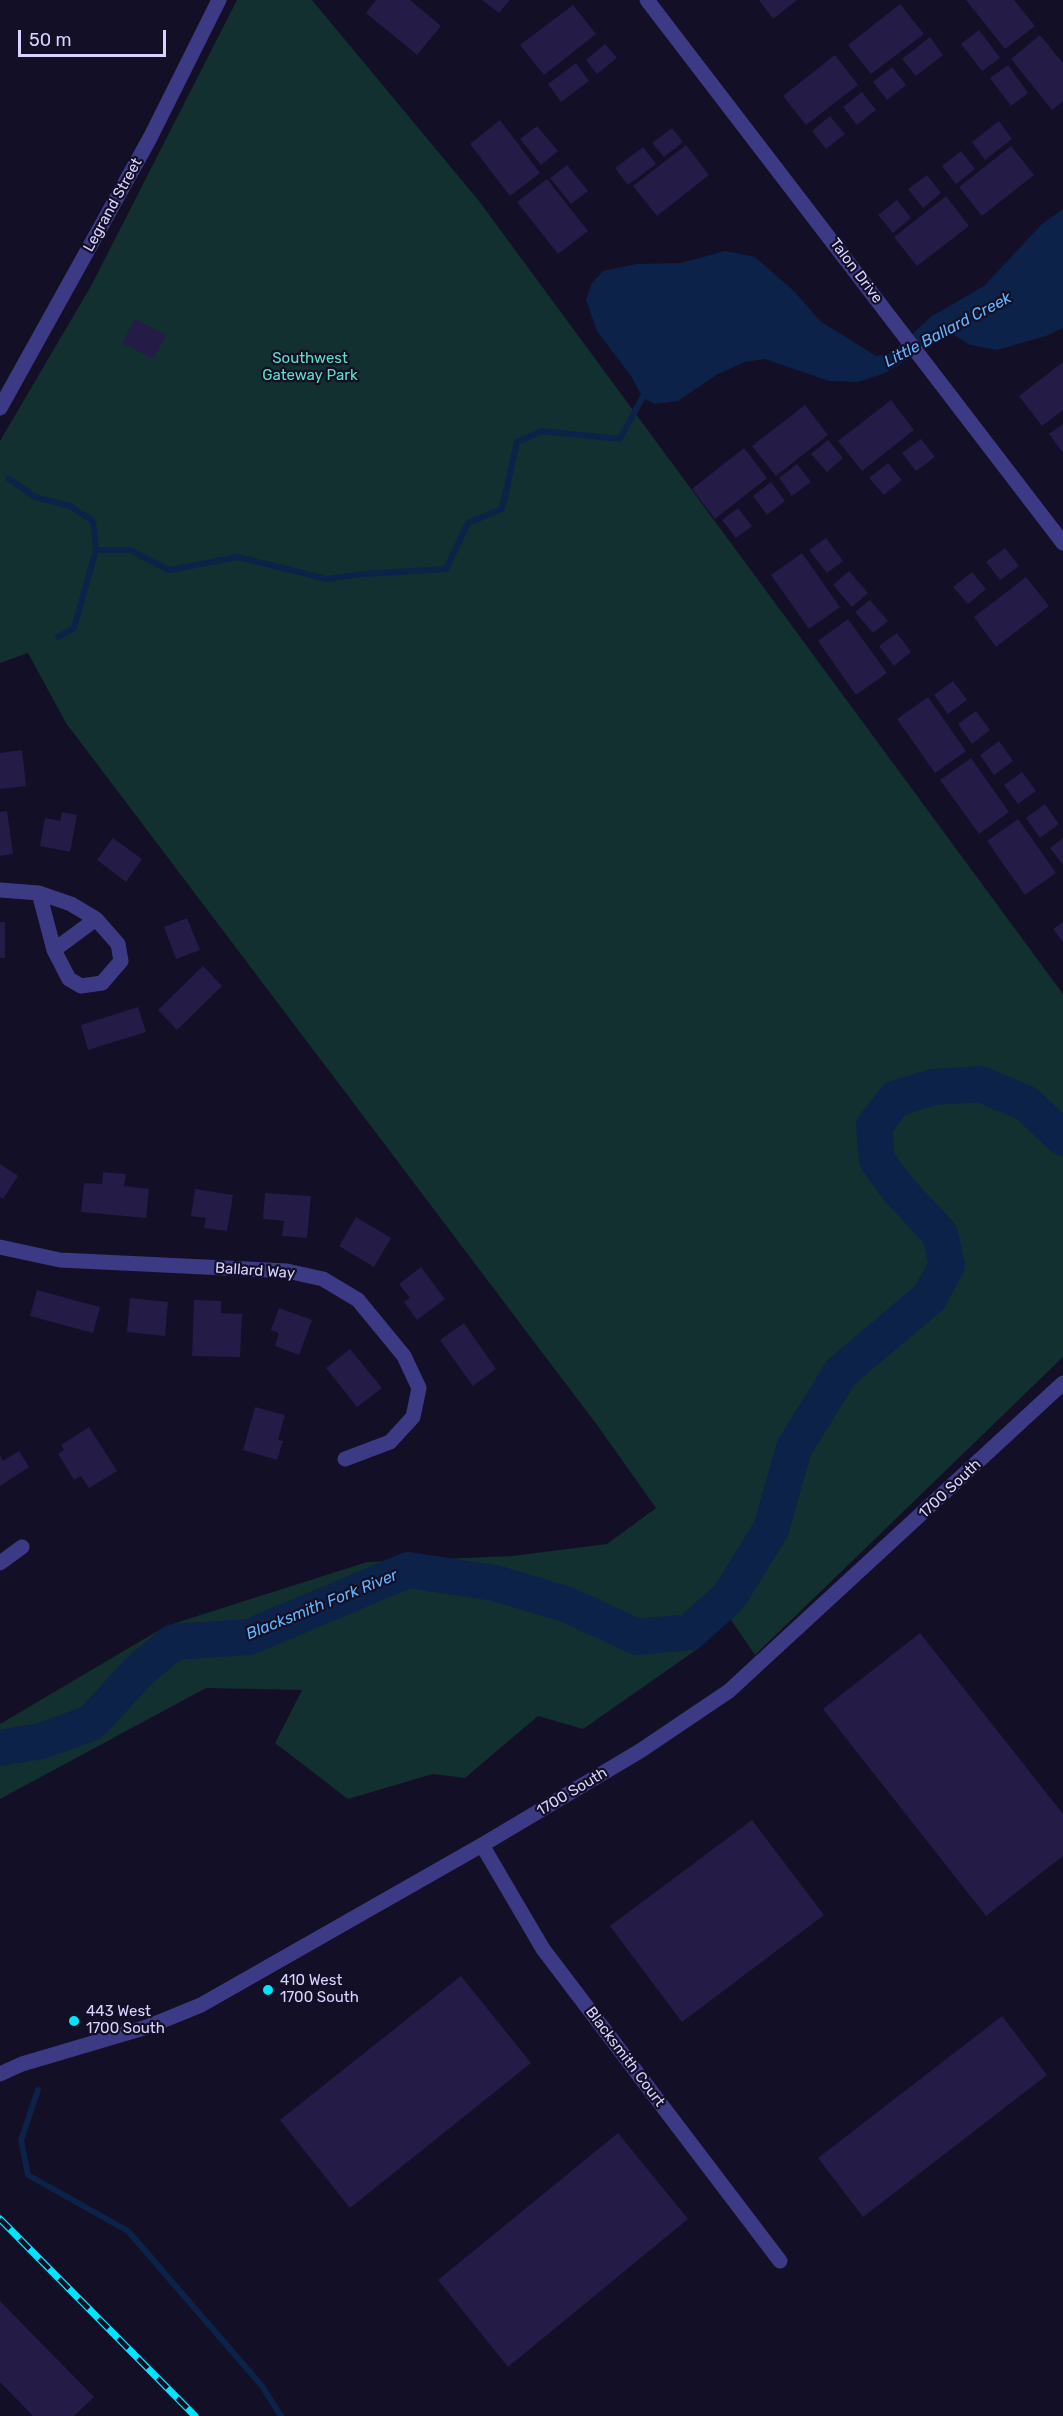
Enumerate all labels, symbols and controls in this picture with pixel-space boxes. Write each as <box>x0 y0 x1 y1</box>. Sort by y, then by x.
scale bar <box>21 18 170 56</box>
text: 50 m <box>29 29 72 51</box>
street label: Legrand Street <box>80 155 146 255</box>
street label: Talon Drive <box>826 235 886 307</box>
water label: Little Ballard Creek <box>881 288 1015 372</box>
park label: Southwest Gateway Park <box>262 350 358 385</box>
street label: Ballard Way <box>214 1259 296 1283</box>
street label: 1700 South <box>915 1456 985 1522</box>
water label: Blacksmith Fork River <box>243 1566 401 1644</box>
street label: 1700 South <box>534 1764 610 1820</box>
place label: 410 West 1700 South <box>280 1972 359 2007</box>
marker: 410 West 1700 South <box>261 1983 275 1997</box>
place label: 443 West 1700 South <box>86 2003 165 2038</box>
street label: Blacksmith Court <box>582 2004 668 2110</box>
marker: 443 West 1700 South <box>67 2014 81 2028</box>

